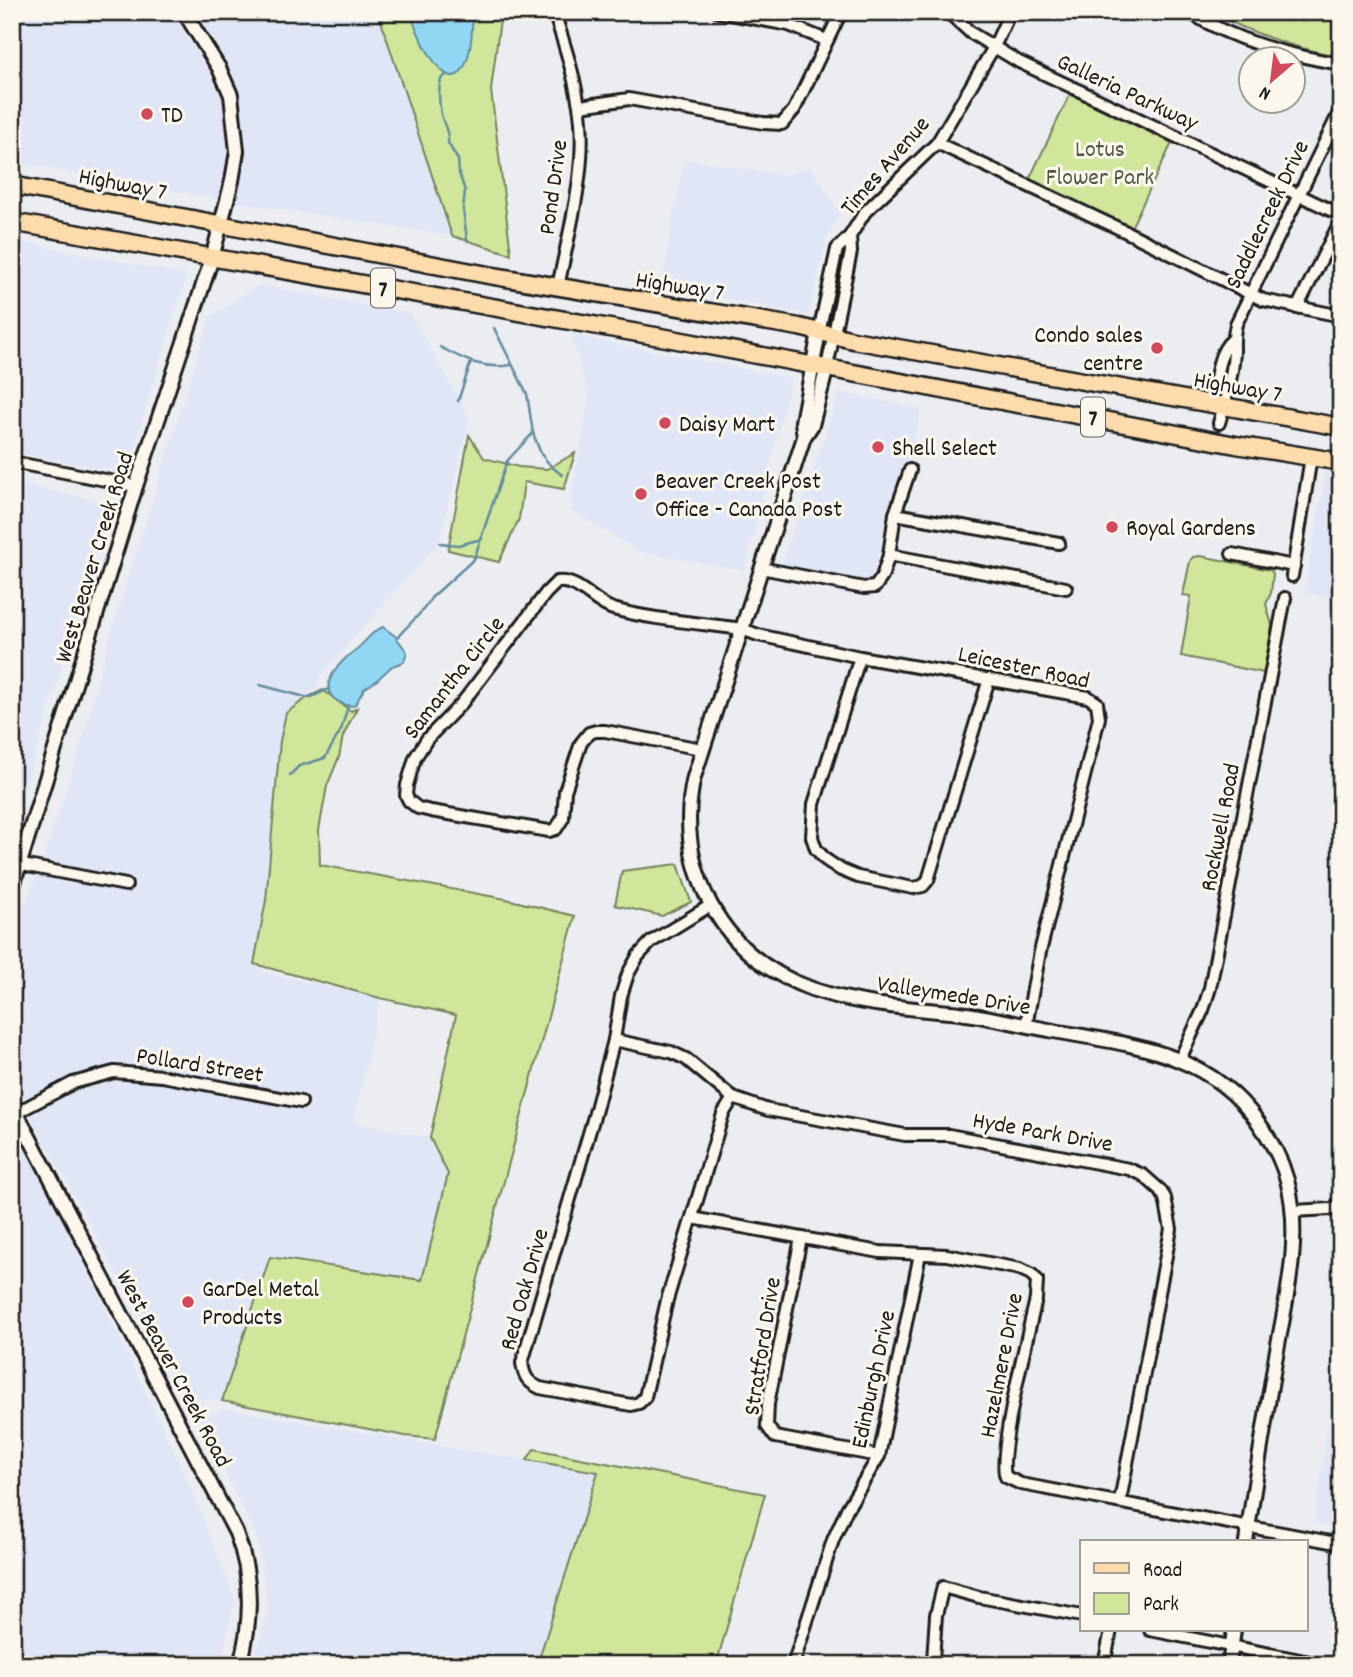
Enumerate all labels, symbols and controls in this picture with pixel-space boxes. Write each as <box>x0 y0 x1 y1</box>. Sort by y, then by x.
street label: Galleria Parkway <box>1050 46 1204 142</box>
north arrow <box>1238 46 1308 116</box>
text: N <box>1255 78 1276 106</box>
place label: TD <box>161 100 183 134</box>
marker: TD <box>139 106 155 122</box>
street label: Times Avenue <box>833 110 939 224</box>
park label: Lotus Flower Park <box>1046 134 1154 196</box>
street label: Saddlecreek Drive <box>1218 135 1319 296</box>
street label: Pond Drive <box>531 138 578 237</box>
street label: Highway 7 <box>75 161 170 211</box>
street label: Highway 7 <box>633 264 726 312</box>
road number: 7 <box>371 268 395 308</box>
place label: Condo sales centre <box>1034 320 1143 382</box>
marker: Condo sales centre <box>1149 340 1165 356</box>
street label: Highway 7 <box>1191 364 1284 413</box>
road number: 7 <box>1081 398 1105 436</box>
place label: Daisy Mart <box>679 409 776 443</box>
marker: Daisy Mart <box>657 415 673 431</box>
place label: Shell Select <box>892 433 997 467</box>
marker: Shell Select <box>870 439 886 455</box>
street label: West Beaver Creek Road <box>48 448 144 668</box>
place label: Beaver Creek Post Office - Canada Post <box>655 466 842 528</box>
marker: Beaver Creek Post Office - Canada Post <box>633 486 649 502</box>
place label: Royal Gardens <box>1126 513 1256 547</box>
marker: Royal Gardens <box>1104 519 1120 535</box>
street label: Samantha Circle <box>396 610 514 748</box>
street label: Leicester Road <box>954 638 1092 699</box>
street label: Rockwell Road <box>1193 761 1251 894</box>
street label: Valleymede Drive <box>874 968 1033 1026</box>
street label: Pollard Street <box>134 1040 266 1094</box>
street label: Hyde Park Drive <box>970 1105 1115 1163</box>
street label: Red Oak Drive <box>492 1225 560 1355</box>
street label: West Beaver Creek Road <box>106 1265 239 1474</box>
place label: GarDel Metal Products <box>202 1274 319 1336</box>
street label: Stratford Drive <box>736 1275 792 1418</box>
street label: Hazelmere Drive <box>972 1290 1034 1441</box>
marker: GarDel Metal Products <box>180 1294 196 1310</box>
street label: Edinburgh Drive <box>844 1307 906 1452</box>
legend <box>1080 1540 1308 1632</box>
text: Road <box>1143 1557 1182 1587</box>
text: Park <box>1143 1591 1179 1621</box>

